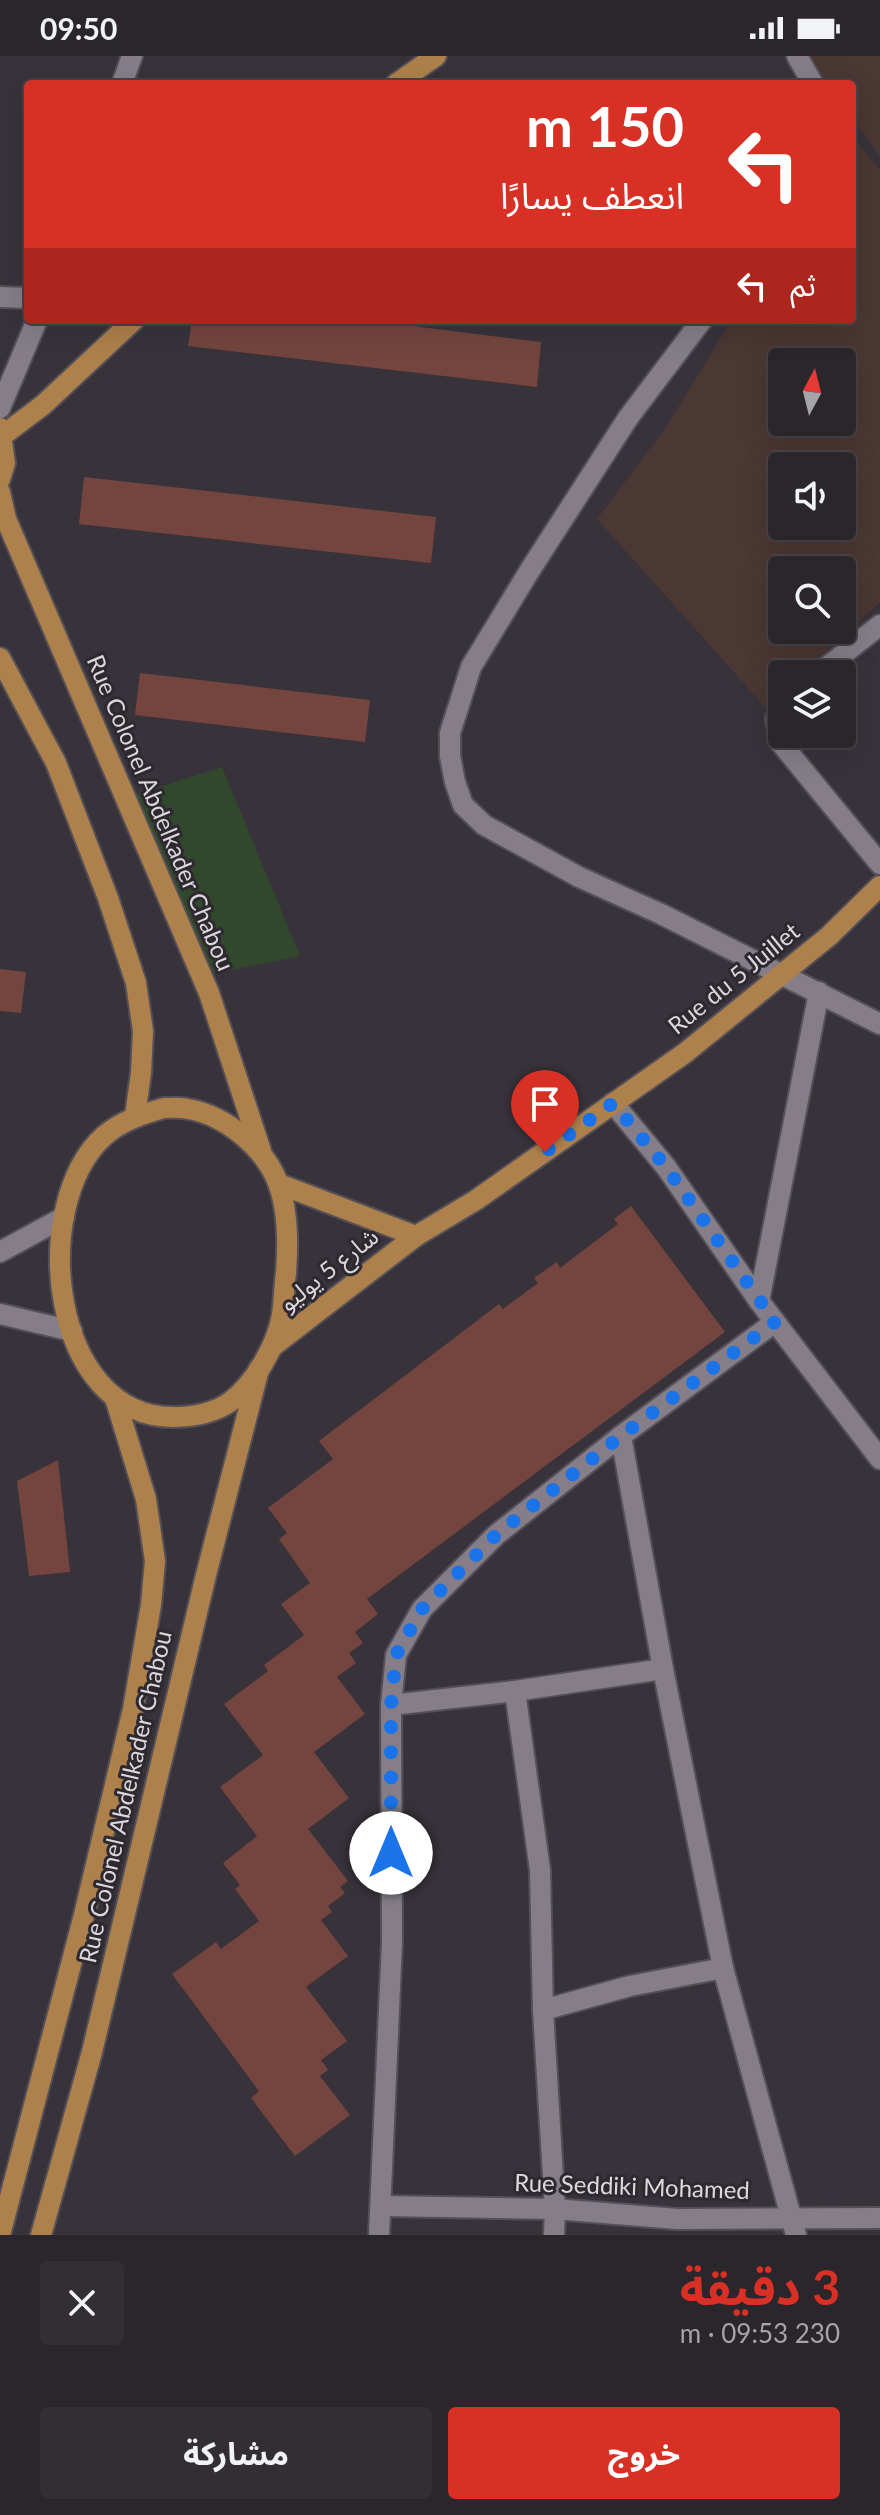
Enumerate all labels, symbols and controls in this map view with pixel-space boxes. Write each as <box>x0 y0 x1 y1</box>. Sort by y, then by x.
text: 09:50 <box>40 10 117 46</box>
text: 150 m <box>526 92 684 159</box>
icon: left <box>712 112 816 216</box>
text: انعطف يسارًا <box>500 173 684 217</box>
icon: left <box>730 264 774 308</box>
text: ثم <box>790 266 816 302</box>
north arrow <box>768 348 856 436</box>
map controls <box>768 348 856 748</box>
button: sound <box>768 452 856 540</box>
button: search <box>768 556 856 644</box>
street label: Rue Colonel Abdelkader Chabou <box>82 650 241 975</box>
button: layers <box>768 660 856 748</box>
street label: Rue du 5 Juillet <box>662 916 805 1040</box>
pin <box>511 1070 579 1152</box>
icon: arrive <box>523 1082 567 1126</box>
street label: شارع 5 يوليو <box>273 1221 386 1320</box>
street label: Rue Colonel Abdelkader Chabou <box>72 1628 177 1966</box>
position arrow <box>349 1811 433 1895</box>
street label: Rue Seddiki Mohamed <box>514 2167 750 2204</box>
text: 3 دقيقة <box>680 2258 840 2315</box>
button: close <box>40 2261 124 2345</box>
text: 230 m · 09:53 <box>680 2317 840 2349</box>
button: مشاركة <box>40 2407 432 2499</box>
button: خروج <box>448 2407 840 2499</box>

